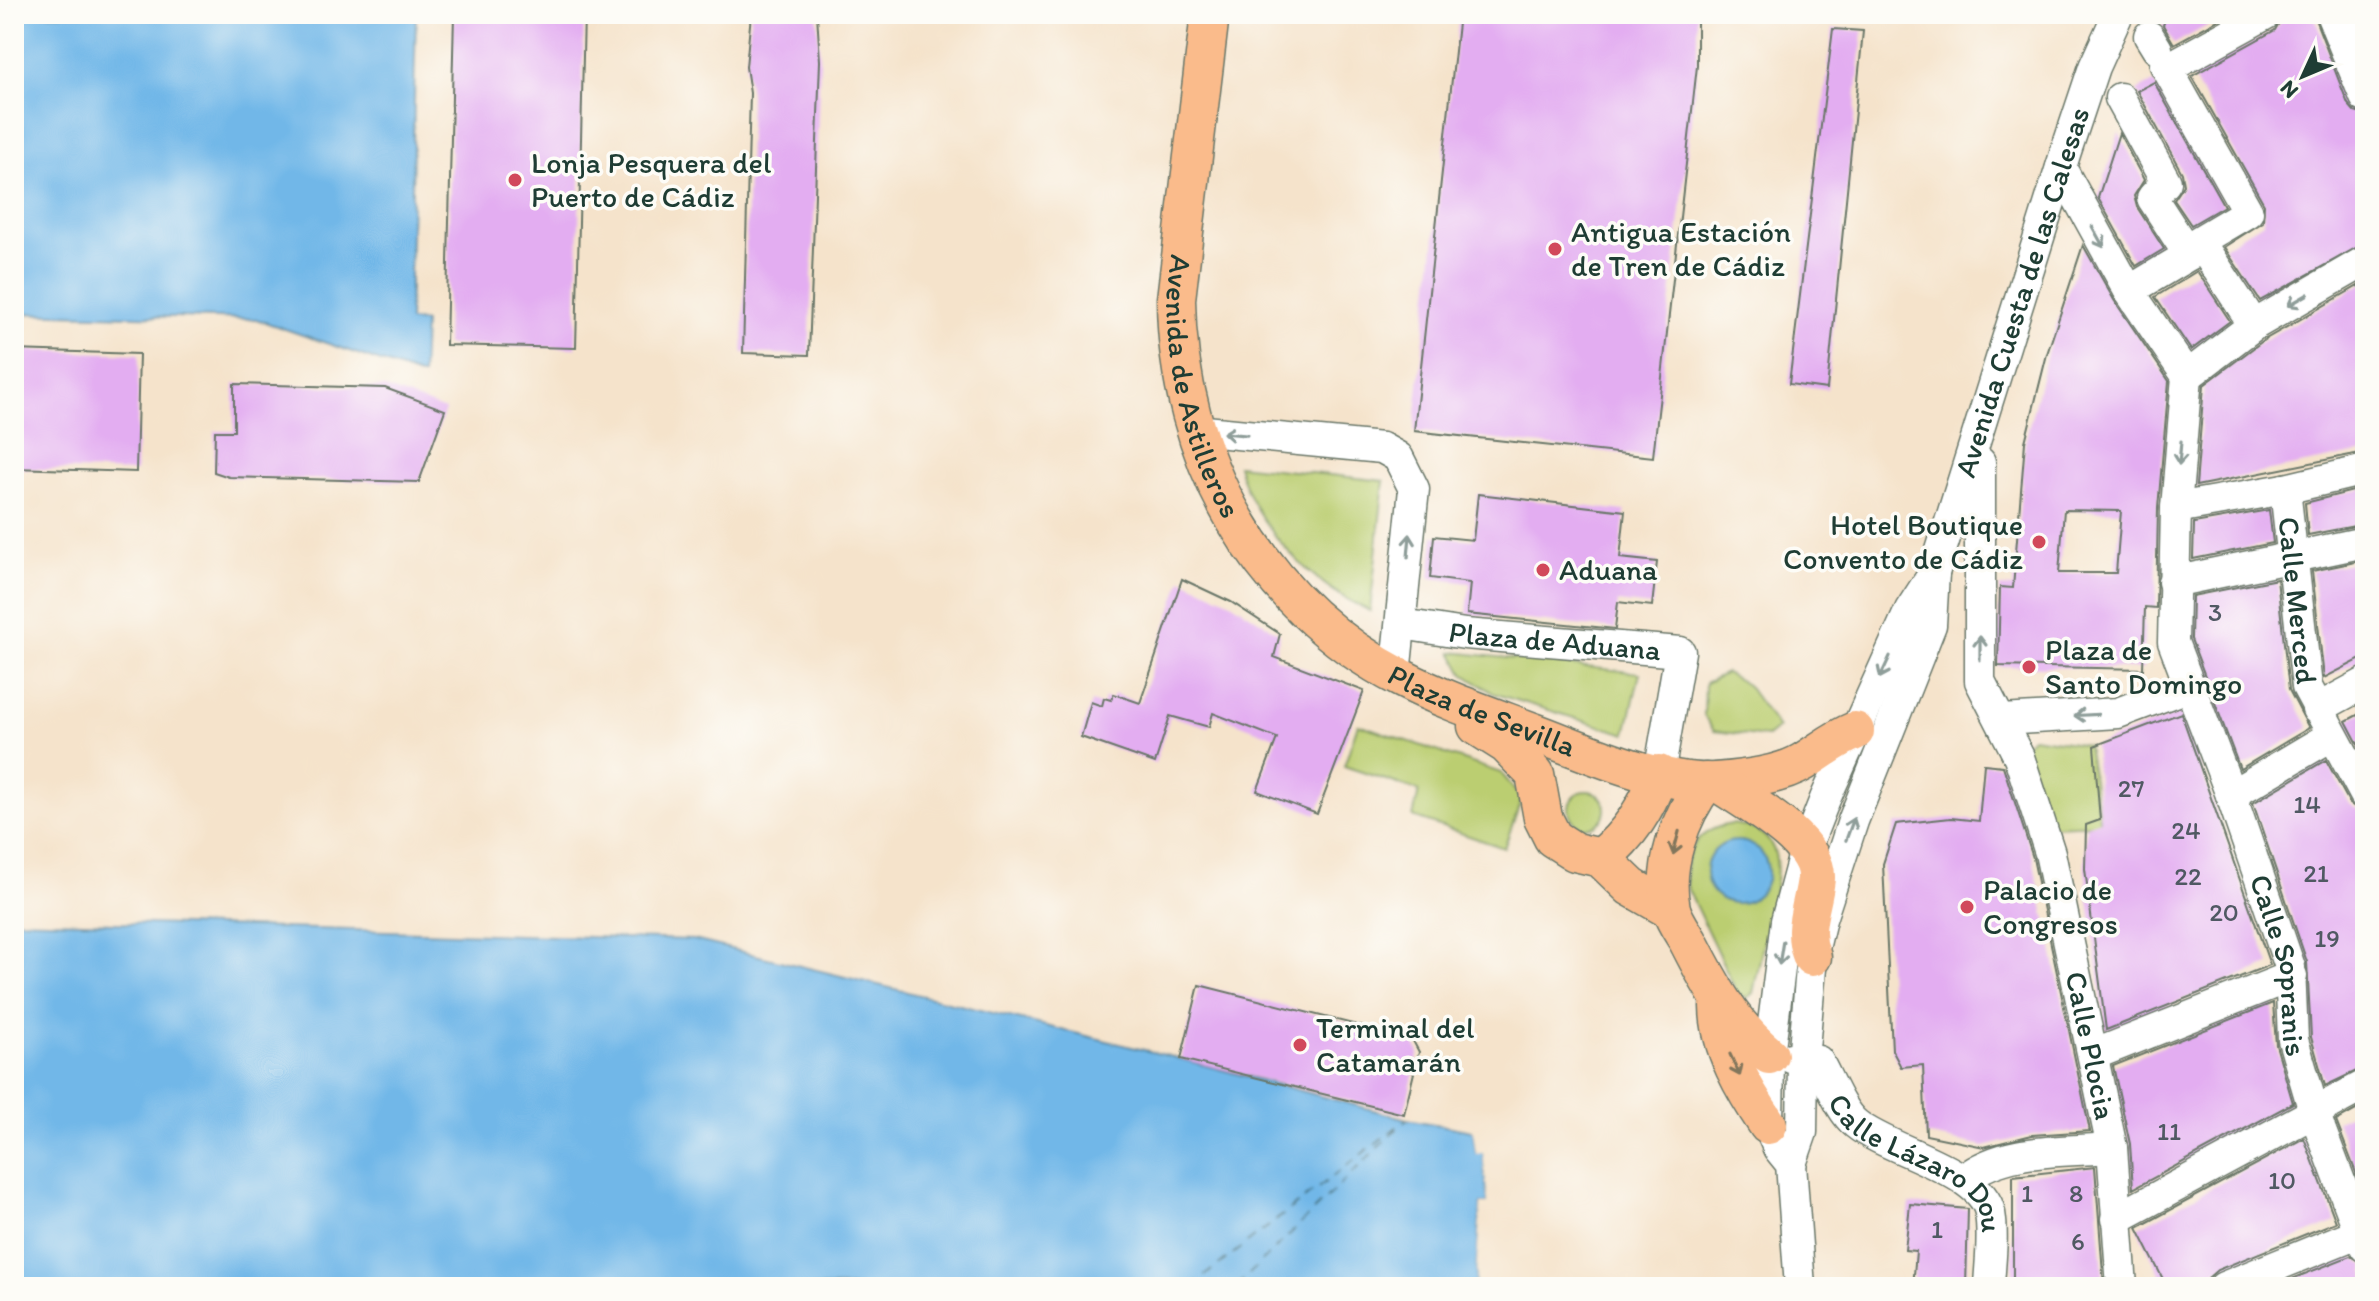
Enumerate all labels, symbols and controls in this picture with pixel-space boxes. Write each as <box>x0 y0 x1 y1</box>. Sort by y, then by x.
north arrow <box>2263 36 2343 116</box>
text: N <box>2274 75 2304 104</box>
street label: Avenida Cuesta de las Calesas <box>1946 102 2097 482</box>
place label: Lonja Pesquera del Puerto de Cádiz <box>531 144 772 215</box>
marker: Lonja Pesquera del Puerto de Cádiz <box>506 171 524 189</box>
place label: Antigua Estación de Tren de Cádiz <box>1571 213 1791 284</box>
one-way arrow <box>2090 225 2106 248</box>
marker: Antigua Estación de Tren de Cádiz <box>1546 240 1564 258</box>
street label: Avenida de Astilleros <box>1158 253 1249 524</box>
one-way arrow <box>2286 293 2310 308</box>
one-way arrow <box>1222 426 1249 441</box>
one-way arrow <box>2173 440 2188 466</box>
place label: Hotel Boutique Convento de Cádiz <box>1783 506 2023 577</box>
street label: Calle Merced <box>2270 515 2326 686</box>
marker: Hotel Boutique Convento de Cádiz <box>2030 533 2048 551</box>
one-way arrow <box>1401 534 1416 560</box>
place label: Aduana <box>1559 551 1658 588</box>
marker: Aduana <box>1534 561 1552 579</box>
house number: 3 <box>2208 596 2222 628</box>
street label: Plaza de Aduana <box>1446 613 1663 668</box>
place label: Plaza de Santo Domingo <box>2045 631 2242 702</box>
one-way arrow <box>1972 635 1988 662</box>
one-way arrow <box>1877 654 1892 678</box>
street label: Plaza de Sevilla <box>1382 656 1582 765</box>
marker: Plaza de Santo Domingo <box>2020 658 2038 676</box>
one-way arrow <box>2073 708 2100 723</box>
house number: 27 <box>2118 772 2144 804</box>
house number: 14 <box>2293 788 2321 820</box>
house number: 24 <box>2171 814 2201 846</box>
one-way arrow <box>1844 817 1858 842</box>
one-way arrow <box>1668 829 1683 855</box>
house number: 21 <box>2303 857 2329 889</box>
house number: 22 <box>2174 860 2202 892</box>
street label: Calle Sopranis <box>2242 869 2316 1060</box>
place label: Palacio de Congresos <box>1983 871 2118 942</box>
house number: 20 <box>2209 896 2239 928</box>
marker: Palacio de Congresos <box>1958 898 1976 916</box>
house number: 19 <box>2314 922 2340 954</box>
one-way arrow <box>1773 940 1788 965</box>
street label: Calle Plocia <box>2057 968 2125 1123</box>
place label: Terminal del Catamarán <box>1316 1009 1475 1080</box>
marker: Terminal del Catamarán <box>1291 1036 1309 1054</box>
one-way arrow <box>1728 1053 1743 1077</box>
street label: Calle Lázaro Dou <box>1820 1087 2011 1234</box>
house number: 11 <box>2157 1115 2181 1147</box>
house number: 10 <box>2268 1164 2296 1196</box>
house number: 1 <box>2021 1177 2033 1209</box>
house number: 8 <box>2069 1177 2083 1209</box>
house number: 1 <box>1931 1213 1943 1245</box>
house number: 6 <box>2071 1225 2085 1257</box>

